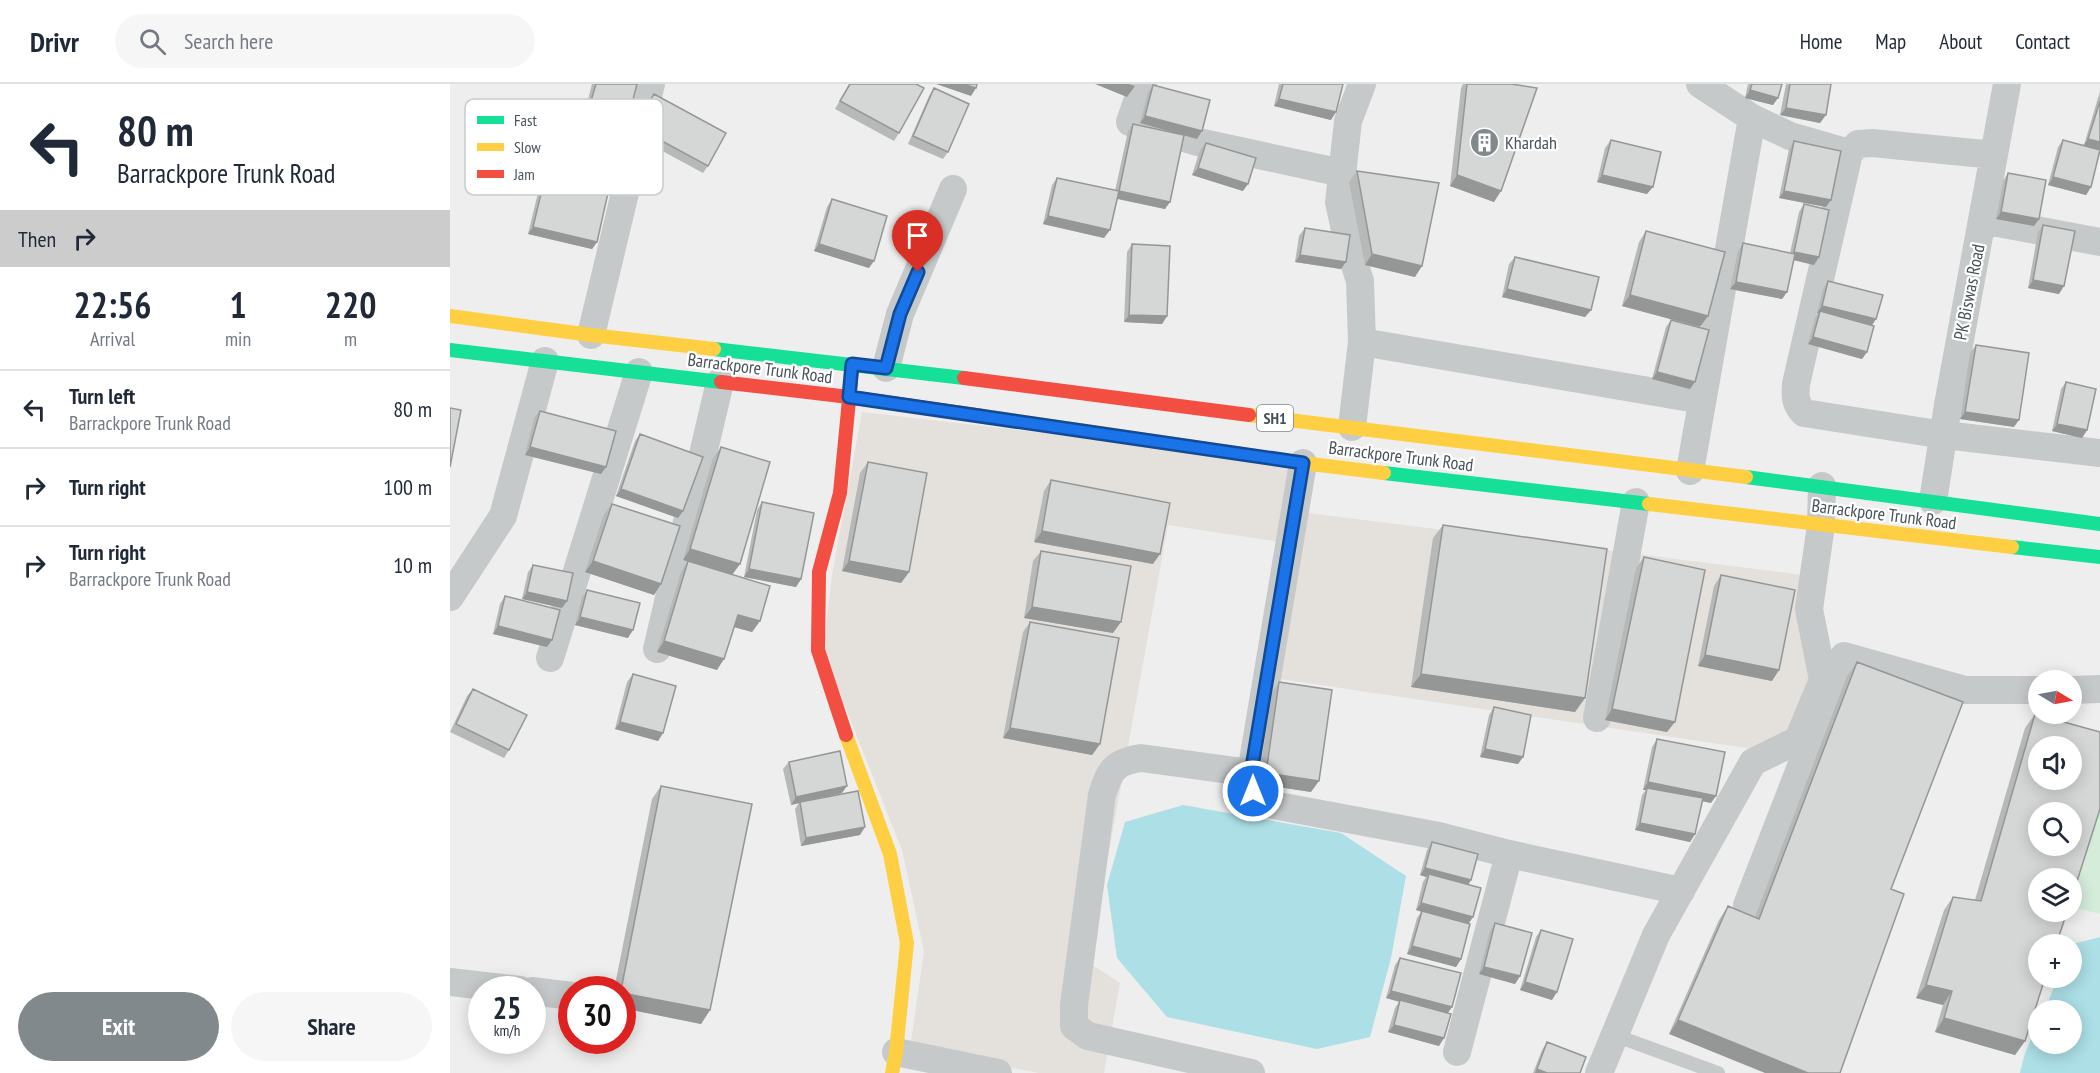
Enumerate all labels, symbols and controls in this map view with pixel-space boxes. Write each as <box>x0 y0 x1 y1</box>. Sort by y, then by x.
search box <box>115 14 535 68</box>
text: Drivr <box>30 23 79 60</box>
icon: search <box>136 25 169 58</box>
text: Search here <box>184 27 273 55</box>
text: Home <box>1800 28 1842 55</box>
text: Map <box>1875 28 1906 55</box>
text: About <box>1939 28 1982 55</box>
text: Contact <box>2015 28 2070 55</box>
legend <box>465 99 663 195</box>
text: 80 m <box>117 103 194 158</box>
icon: left <box>18 108 96 186</box>
text: Fast <box>514 110 537 130</box>
building icon: Khardah <box>1468 126 1500 158</box>
place label: Khardah <box>1505 131 1557 154</box>
text: Slow <box>514 137 541 157</box>
text: Barrackpore Trunk Road <box>117 156 336 190</box>
text: Jam <box>513 164 535 184</box>
pin <box>892 210 943 272</box>
icon: arrive <box>901 219 934 252</box>
icon: right <box>68 222 101 255</box>
text: Then <box>18 225 56 253</box>
street label: PK Biswas Road <box>1948 242 1990 342</box>
text: 22:56 <box>74 281 151 328</box>
text: 1 <box>229 281 247 328</box>
text: 220 <box>325 281 376 328</box>
text: Arrival <box>90 326 135 352</box>
text: min <box>225 326 251 352</box>
text: m <box>344 326 357 352</box>
street label: Barrackpore Trunk Road <box>686 348 834 388</box>
text: Turn left <box>69 382 135 410</box>
icon: left <box>18 393 51 426</box>
text: 80 m <box>393 395 432 423</box>
road number: SH1 <box>1257 405 1293 431</box>
text: Barrackpore Trunk Road <box>69 410 231 436</box>
street label: Barrackpore Trunk Road <box>1327 436 1475 476</box>
icon: right <box>18 471 51 504</box>
text: Turn right <box>69 473 146 501</box>
text: 100 m <box>383 473 432 501</box>
street label: Barrackpore Trunk Road <box>1810 494 1958 534</box>
text: Turn right <box>69 538 146 566</box>
icon: right <box>18 549 51 582</box>
text: 10 m <box>393 551 432 579</box>
text: Barrackpore Trunk Road <box>69 566 231 592</box>
north arrow <box>2028 670 2082 724</box>
map controls <box>2028 670 2082 1054</box>
button: sound <box>2028 736 2082 790</box>
position arrow <box>1221 759 1285 823</box>
button: search <box>2028 802 2082 856</box>
button: layers <box>2028 868 2082 922</box>
button: + <box>2028 934 2082 988</box>
speed limit sign: 30 <box>558 976 636 1054</box>
text: 25 <box>493 988 521 1027</box>
button: Exit <box>18 992 219 1061</box>
button: Share <box>231 992 432 1061</box>
button: − <box>2028 1000 2082 1054</box>
text: km/h <box>494 1021 520 1040</box>

